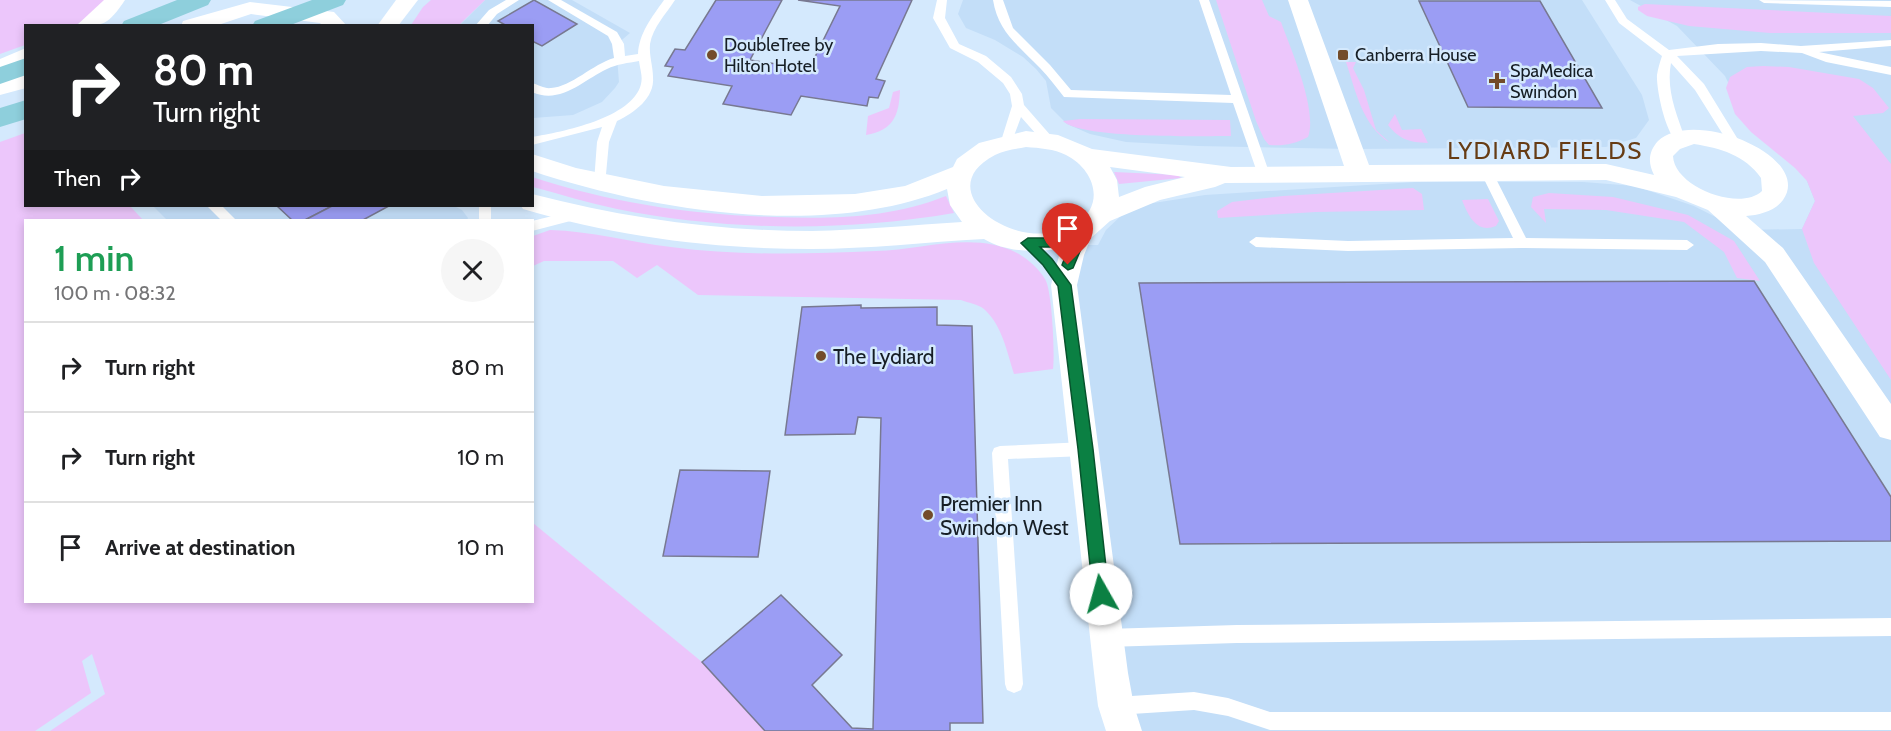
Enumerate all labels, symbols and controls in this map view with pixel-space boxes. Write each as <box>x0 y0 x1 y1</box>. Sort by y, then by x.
place label: DoubleTree by Hilton Hotel <box>724 34 833 77</box>
text: 80 m <box>153 44 254 96</box>
place label: Canberra House <box>1355 44 1476 66</box>
icon: right <box>54 48 132 126</box>
marker: DoubleTree by Hilton Hotel <box>705 48 719 62</box>
marker: Canberra House <box>1336 48 1350 62</box>
place label: SpaMedica Swindon <box>1510 60 1594 103</box>
marker: SpaMedica Swindon <box>1488 72 1506 90</box>
text: Turn right <box>153 96 260 129</box>
district label: LYDIARD FIELDS <box>1447 136 1643 165</box>
icon: right <box>113 162 146 195</box>
text: Then <box>54 165 101 192</box>
pin <box>1042 203 1093 265</box>
icon: arrive <box>1051 212 1084 245</box>
text: 1 min <box>54 236 134 280</box>
button: close <box>441 239 504 302</box>
text: 100 m · 08:32 <box>54 281 176 305</box>
place label: The Lydiard <box>833 344 934 369</box>
marker: The Lydiard <box>814 349 828 363</box>
icon: right <box>54 351 87 384</box>
text: Turn right <box>105 354 195 381</box>
text: 80 m <box>451 354 504 381</box>
icon: right <box>54 441 87 474</box>
text: Turn right <box>105 444 195 471</box>
text: 10 m <box>457 444 504 471</box>
place label: Premier Inn Swindon West <box>940 491 1069 540</box>
marker: Premier Inn Swindon West <box>921 508 935 522</box>
icon: arrive <box>54 531 87 564</box>
text: Arrive at destination <box>105 534 295 561</box>
text: 10 m <box>457 534 504 561</box>
position arrow <box>1069 562 1133 626</box>

